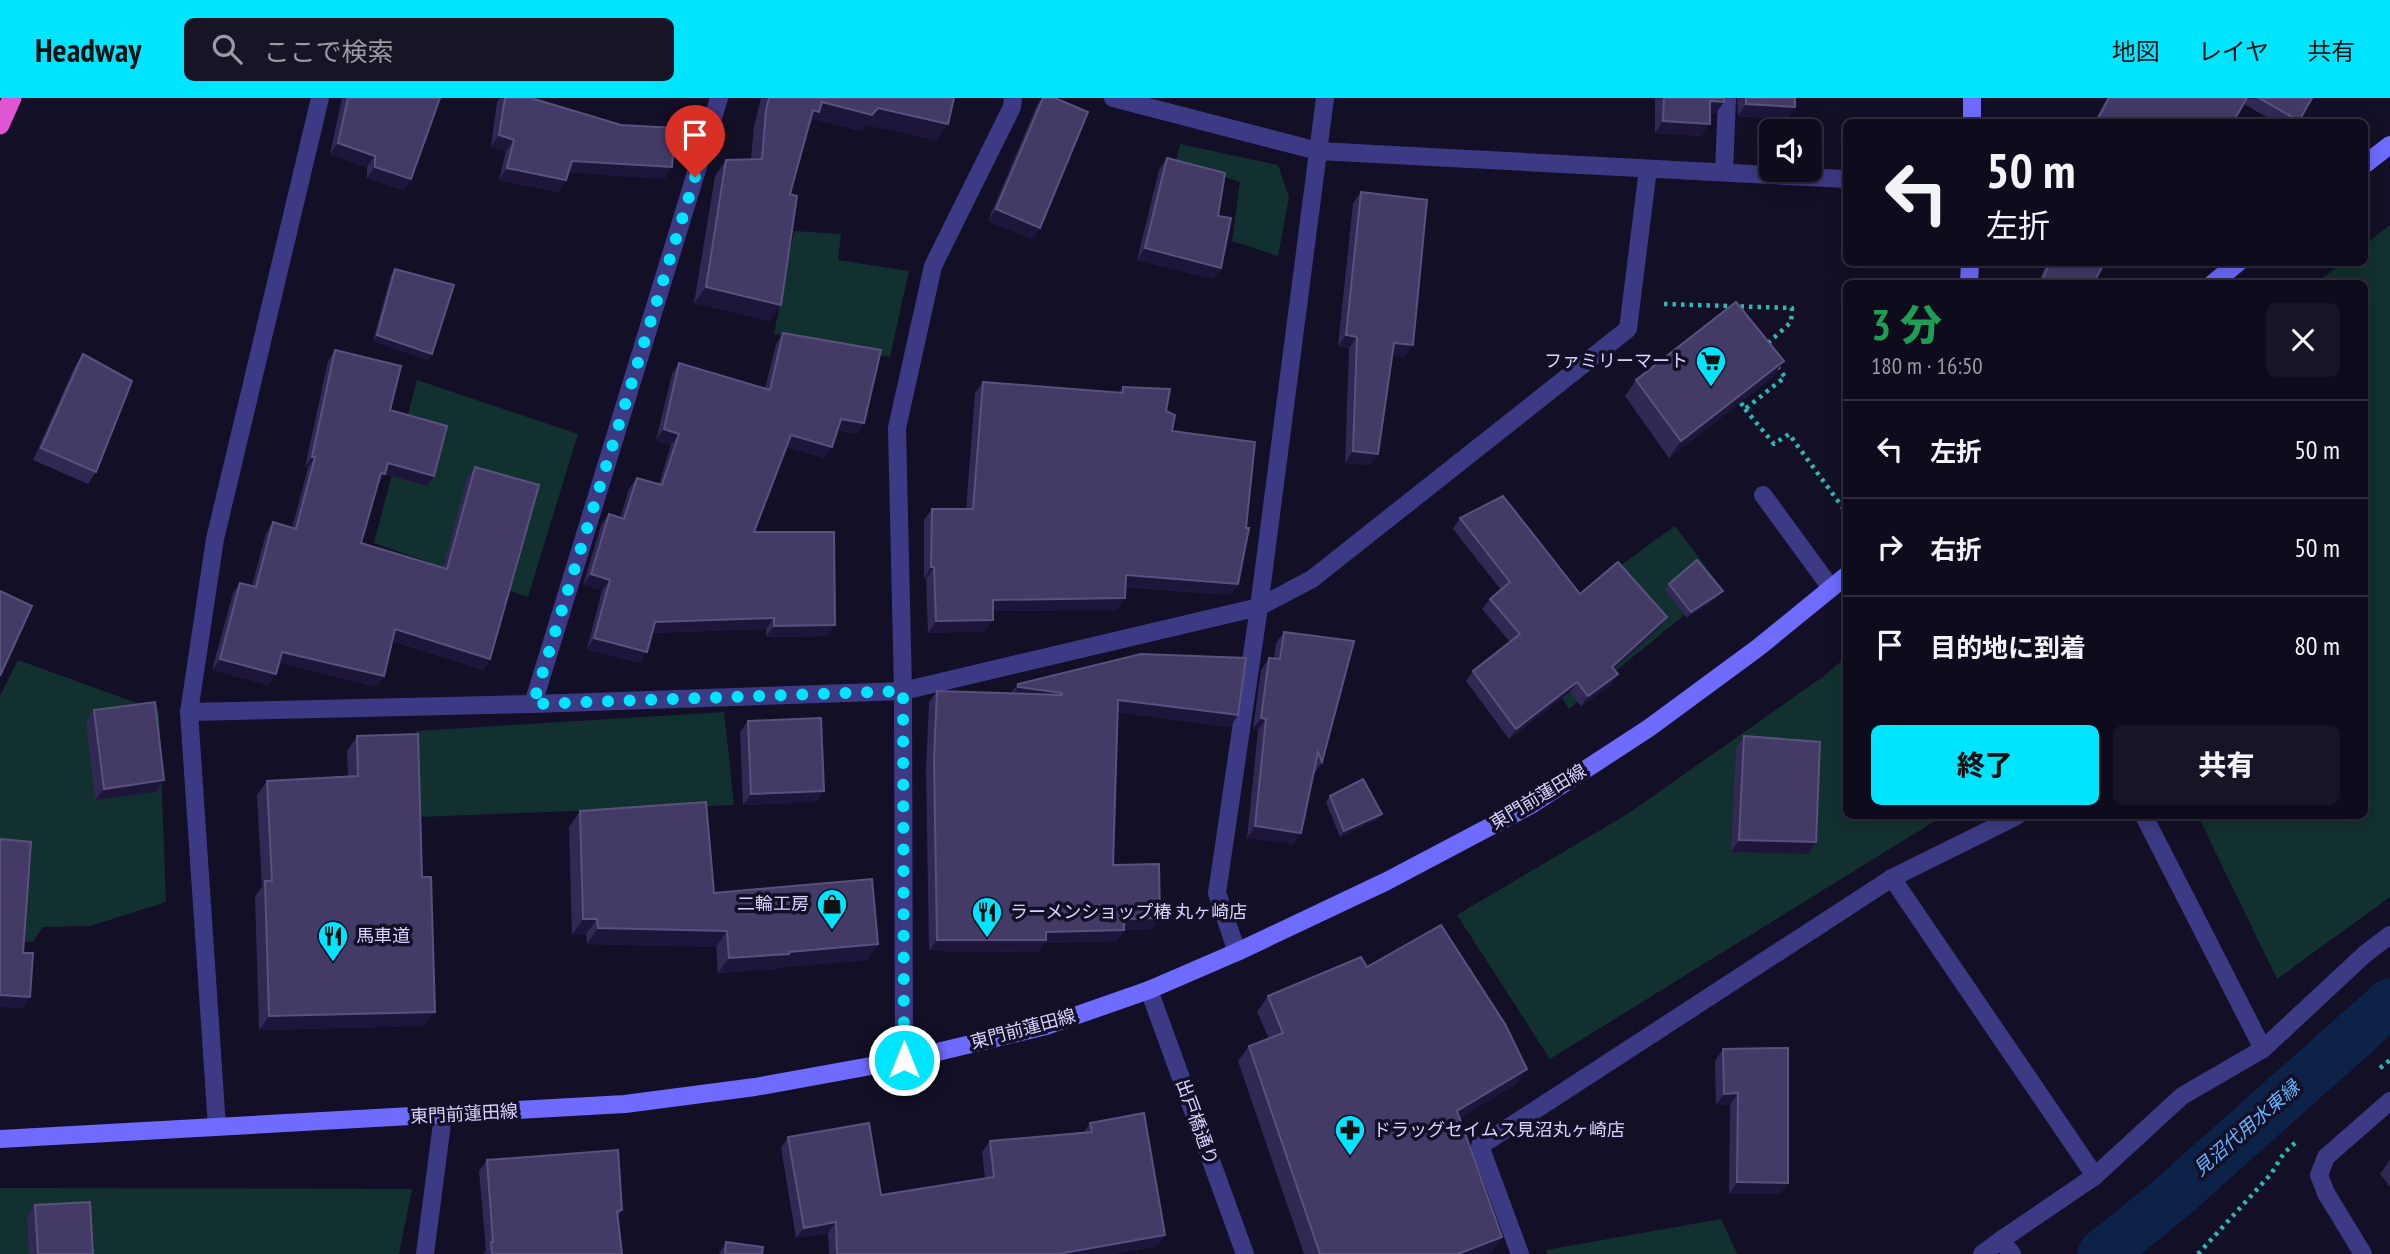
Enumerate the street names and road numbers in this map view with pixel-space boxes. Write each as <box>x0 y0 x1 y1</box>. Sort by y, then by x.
street label: 東門前蓮田線 <box>1486 759 1590 834</box>
street label: 東門前蓮田線 <box>968 1003 1078 1054</box>
street label: 出戸橋通り <box>1171 1076 1224 1168</box>
street label: 東門前蓮田線 <box>409 1099 519 1128</box>

